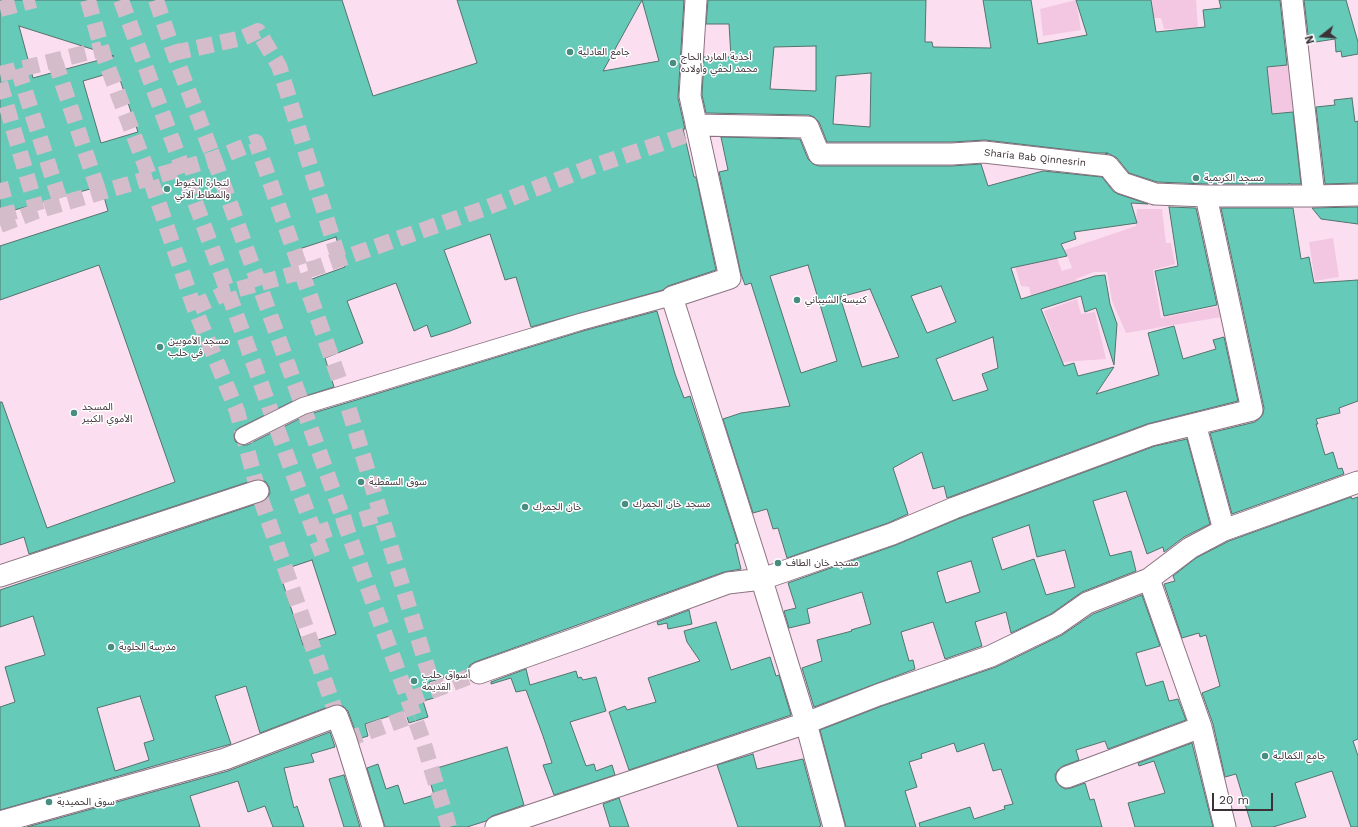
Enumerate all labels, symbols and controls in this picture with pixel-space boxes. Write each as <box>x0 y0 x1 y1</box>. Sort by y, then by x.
north arrow <box>1302 16 1342 56</box>
text: N <box>1303 34 1317 45</box>
place label: جامع العادلية <box>578 46 630 58</box>
marker: جامع العادلية <box>565 47 575 57</box>
place label: أحذية المارد الحاج محمد لحفي وأولاده <box>681 51 758 74</box>
marker: أحذية المارد الحاج محمد لحفي وأولاده <box>668 58 678 68</box>
street label: Sharia Bab Qinnesrin <box>983 147 1087 169</box>
place label: مسجد الكريمية <box>1204 172 1264 184</box>
marker: مسجد الكريمية <box>1191 173 1201 183</box>
place label: لتجارة الخيوط والمطاط آلاتي <box>175 177 230 200</box>
marker: لتجارة الخيوط والمطاط آلاتي <box>162 184 172 194</box>
place label: كنيسة الشيباني <box>805 294 867 306</box>
marker: كنيسة الشيباني <box>792 295 802 305</box>
place label: مسجد الأمويين في حلب <box>168 335 229 358</box>
marker: مسجد الأمويين في حلب <box>155 342 165 352</box>
place label: المسجد الأموي الكبير <box>82 401 132 424</box>
marker: المسجد الأموي الكبير <box>69 408 79 418</box>
place label: سوق السقطية <box>369 476 427 488</box>
marker: سوق السقطية <box>356 477 366 487</box>
place label: مسجد خان الجمرك <box>633 498 711 510</box>
marker: مسجد خان الجمرك <box>620 499 630 509</box>
place label: خان الجمرك <box>533 501 582 513</box>
marker: خان الجمرك <box>520 502 530 512</box>
place label: مسجد خان الطاف <box>786 557 859 569</box>
marker: مسجد خان الطاف <box>773 558 783 568</box>
place label: مدرسة الحلوية <box>119 641 176 653</box>
marker: مدرسة الحلوية <box>106 642 116 652</box>
place label: أسواق حلب القديمة <box>422 669 470 692</box>
marker: أسواق حلب القديمة <box>409 676 419 686</box>
place label: جامع الكمالية <box>1273 750 1326 762</box>
marker: جامع الكمالية <box>1260 751 1270 761</box>
scale bar <box>1214 785 1275 811</box>
text: 20 m <box>1219 793 1249 807</box>
place label: سوق الحميدية <box>57 796 115 808</box>
marker: سوق الحميدية <box>44 797 54 807</box>

